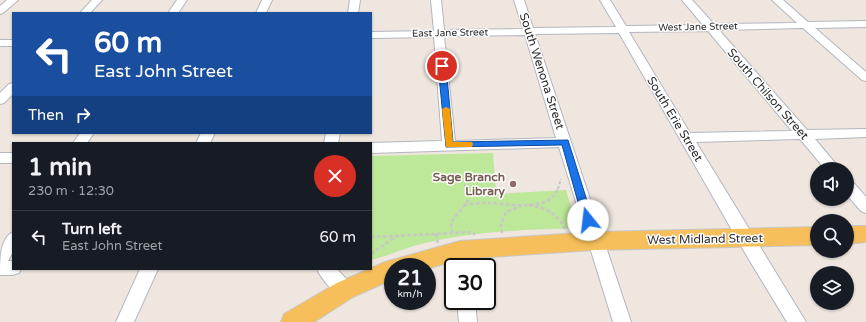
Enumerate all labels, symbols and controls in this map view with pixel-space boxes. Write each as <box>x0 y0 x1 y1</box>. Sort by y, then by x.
street label: South Wenona Street <box>517 11 568 131</box>
street label: West Jane Street <box>658 20 738 34</box>
text: 60 m <box>94 26 162 60</box>
street label: East Jane Street <box>412 26 488 40</box>
icon: left <box>28 28 80 80</box>
street label: South Chilson Street <box>725 45 812 143</box>
pin <box>425 49 459 83</box>
icon: arrive <box>431 55 453 77</box>
text: East John Street <box>94 60 233 82</box>
street label: South Erie Street <box>644 74 706 164</box>
icon: right <box>72 104 94 126</box>
text: Then <box>28 106 64 124</box>
text: 1 min <box>28 153 92 182</box>
button: close <box>314 155 356 197</box>
map controls <box>810 162 854 310</box>
button: sound <box>810 162 854 206</box>
place label: Sage Branch Library <box>433 170 506 199</box>
marker: Sage Branch Library <box>508 179 518 189</box>
text: 230 m · 12:30 <box>28 183 114 199</box>
position arrow <box>567 199 609 241</box>
button: search <box>810 214 854 258</box>
text: Turn left <box>62 220 122 238</box>
icon: left <box>28 226 50 248</box>
text: 60 m <box>319 228 356 246</box>
street label: West Midland Street <box>647 231 763 247</box>
text: East John Street <box>62 238 162 254</box>
speed limit sign: 30 <box>444 258 496 310</box>
button: layers <box>810 266 854 310</box>
text: 21 <box>397 267 423 291</box>
text: km/h <box>397 288 423 300</box>

